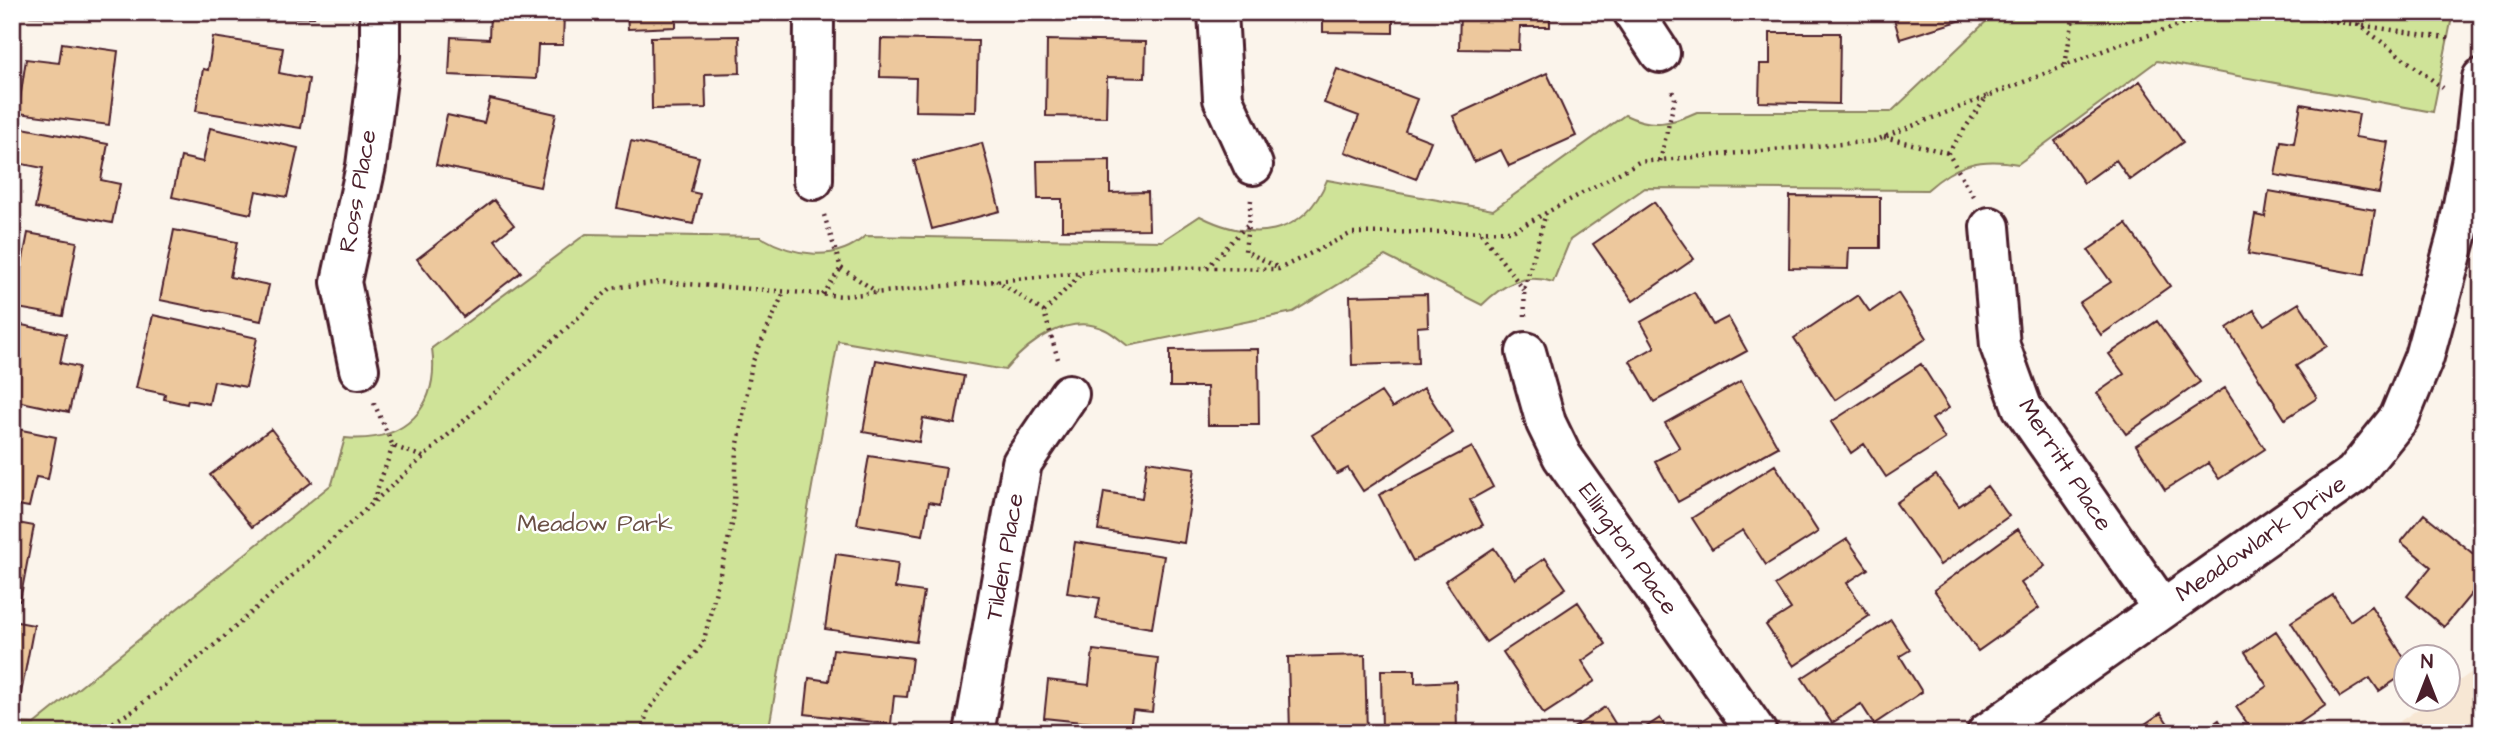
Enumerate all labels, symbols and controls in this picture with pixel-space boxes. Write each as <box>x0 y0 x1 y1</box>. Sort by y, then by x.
street label: Ross Place <box>331 127 385 255</box>
street label: Merritt Place <box>2010 392 2121 538</box>
street label: Meadowlark Drive <box>2169 467 2353 611</box>
street label: Ellington Place <box>1569 476 1686 622</box>
street label: Tilden Place <box>977 491 1033 623</box>
park label: Meadow Park <box>517 507 673 541</box>
north arrow <box>2392 644 2462 714</box>
text: N <box>2421 649 2433 676</box>

